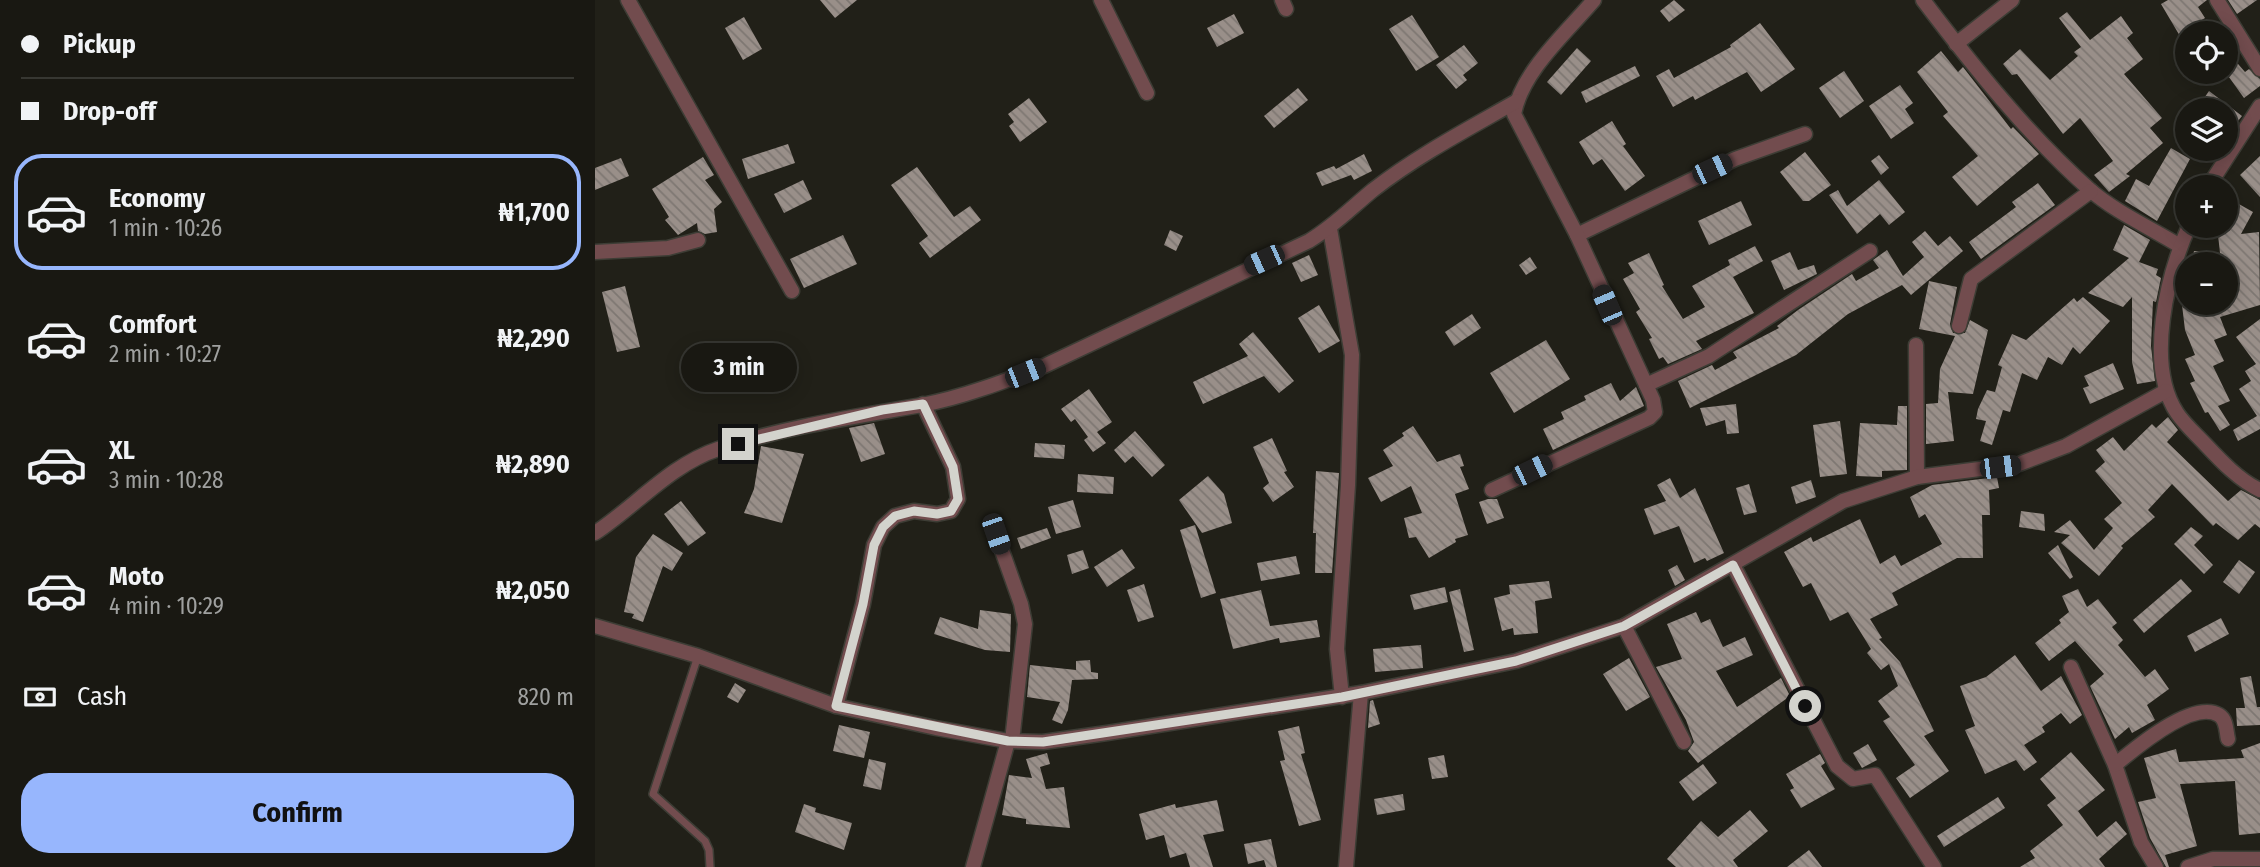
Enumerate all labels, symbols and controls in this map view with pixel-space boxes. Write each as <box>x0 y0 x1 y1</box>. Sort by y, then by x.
map controls <box>2175 21 2238 315</box>
button: locate <box>2175 21 2238 84</box>
text: Pickup <box>63 29 136 60</box>
text: Drop-off <box>63 96 156 127</box>
button: layers <box>2175 98 2238 161</box>
car <box>1689 151 1736 187</box>
button: + <box>2175 175 2238 238</box>
icon: car <box>25 181 88 244</box>
text: Economy <box>109 183 205 214</box>
text: ₦1,700 <box>499 197 570 228</box>
text: 1 min · 10:26 <box>109 214 222 242</box>
car <box>1241 242 1288 278</box>
button: − <box>2175 252 2238 315</box>
car <box>1590 282 1625 328</box>
icon: car <box>25 307 88 370</box>
text: Comfort <box>109 309 197 340</box>
text: ₦2,290 <box>497 323 570 354</box>
text: 2 min · 10:27 <box>109 340 221 368</box>
callout: 3 min <box>680 342 796 392</box>
text: 3 min <box>713 353 765 381</box>
car <box>1002 355 1049 391</box>
route end <box>722 428 754 460</box>
icon: car <box>25 433 88 496</box>
text: XL <box>109 435 135 466</box>
text: ₦2,890 <box>496 449 570 480</box>
car <box>1509 451 1556 489</box>
car <box>1978 454 2023 480</box>
text: 3 min · 10:28 <box>109 466 224 494</box>
car <box>980 511 1013 557</box>
icon: car <box>25 559 88 622</box>
text: Moto <box>109 561 164 592</box>
text: ₦2,050 <box>496 575 570 606</box>
text: 4 min · 10:29 <box>109 592 224 620</box>
icon: cash <box>21 678 59 716</box>
text: Cash <box>77 681 127 712</box>
text: 820 m <box>517 683 574 711</box>
route start <box>1789 690 1821 722</box>
button: Confirm <box>21 773 574 853</box>

